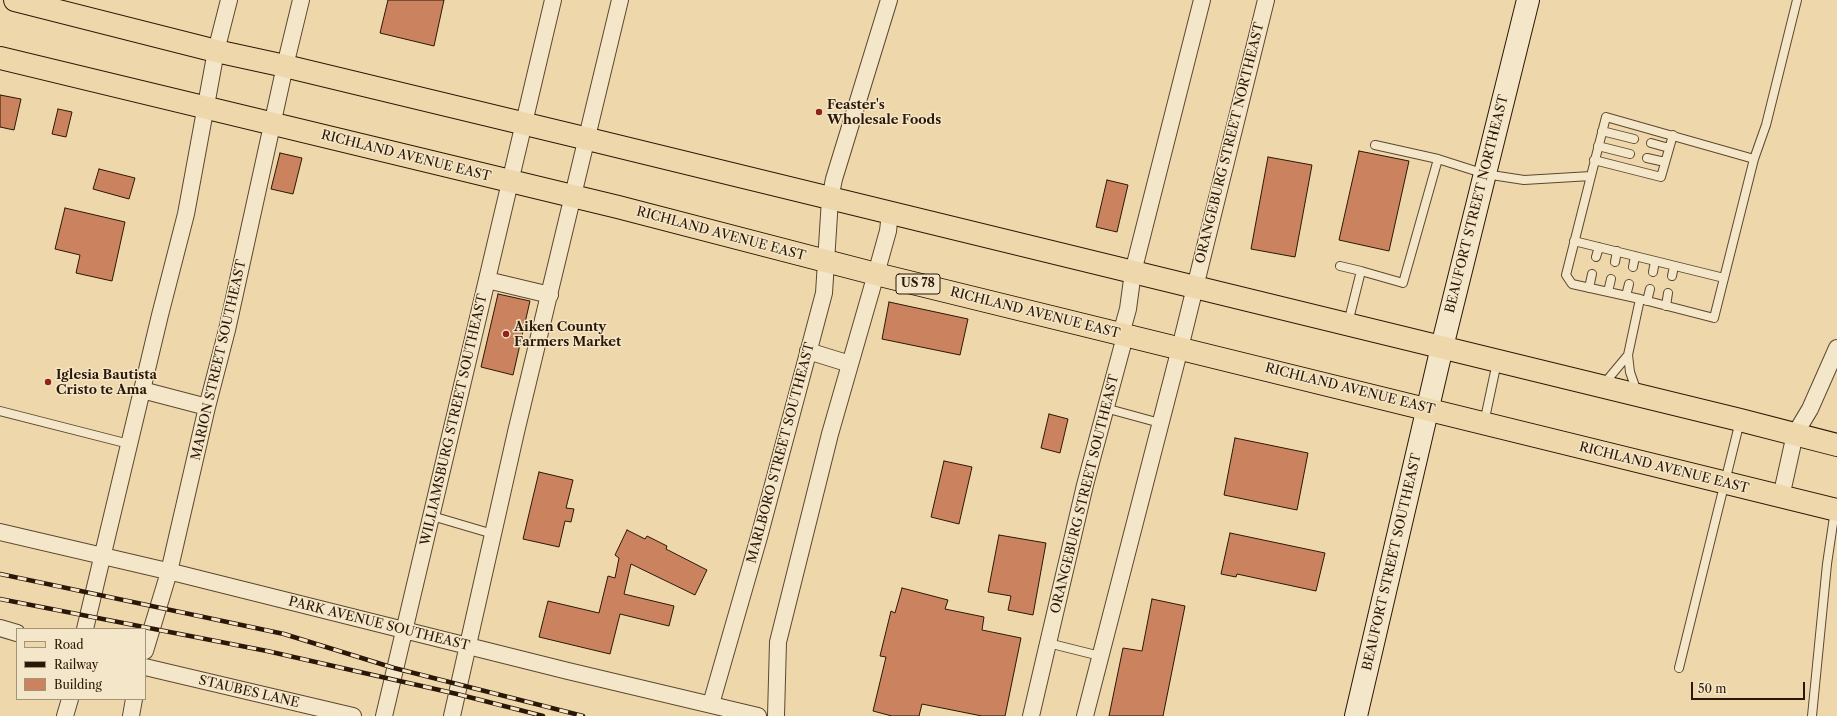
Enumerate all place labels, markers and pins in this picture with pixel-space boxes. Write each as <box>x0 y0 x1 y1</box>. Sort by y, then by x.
place label: Feaster's Wholesale Foods <box>827 97 941 128</box>
marker: Feaster's Wholesale Foods <box>814 107 824 117</box>
place label: Aiken County Farmers Market <box>514 319 621 350</box>
marker: Aiken County Farmers Market <box>501 329 511 339</box>
place label: Iglesia Bautista Cristo te Ama <box>56 367 157 398</box>
marker: Iglesia Bautista Cristo te Ama <box>43 377 53 387</box>

